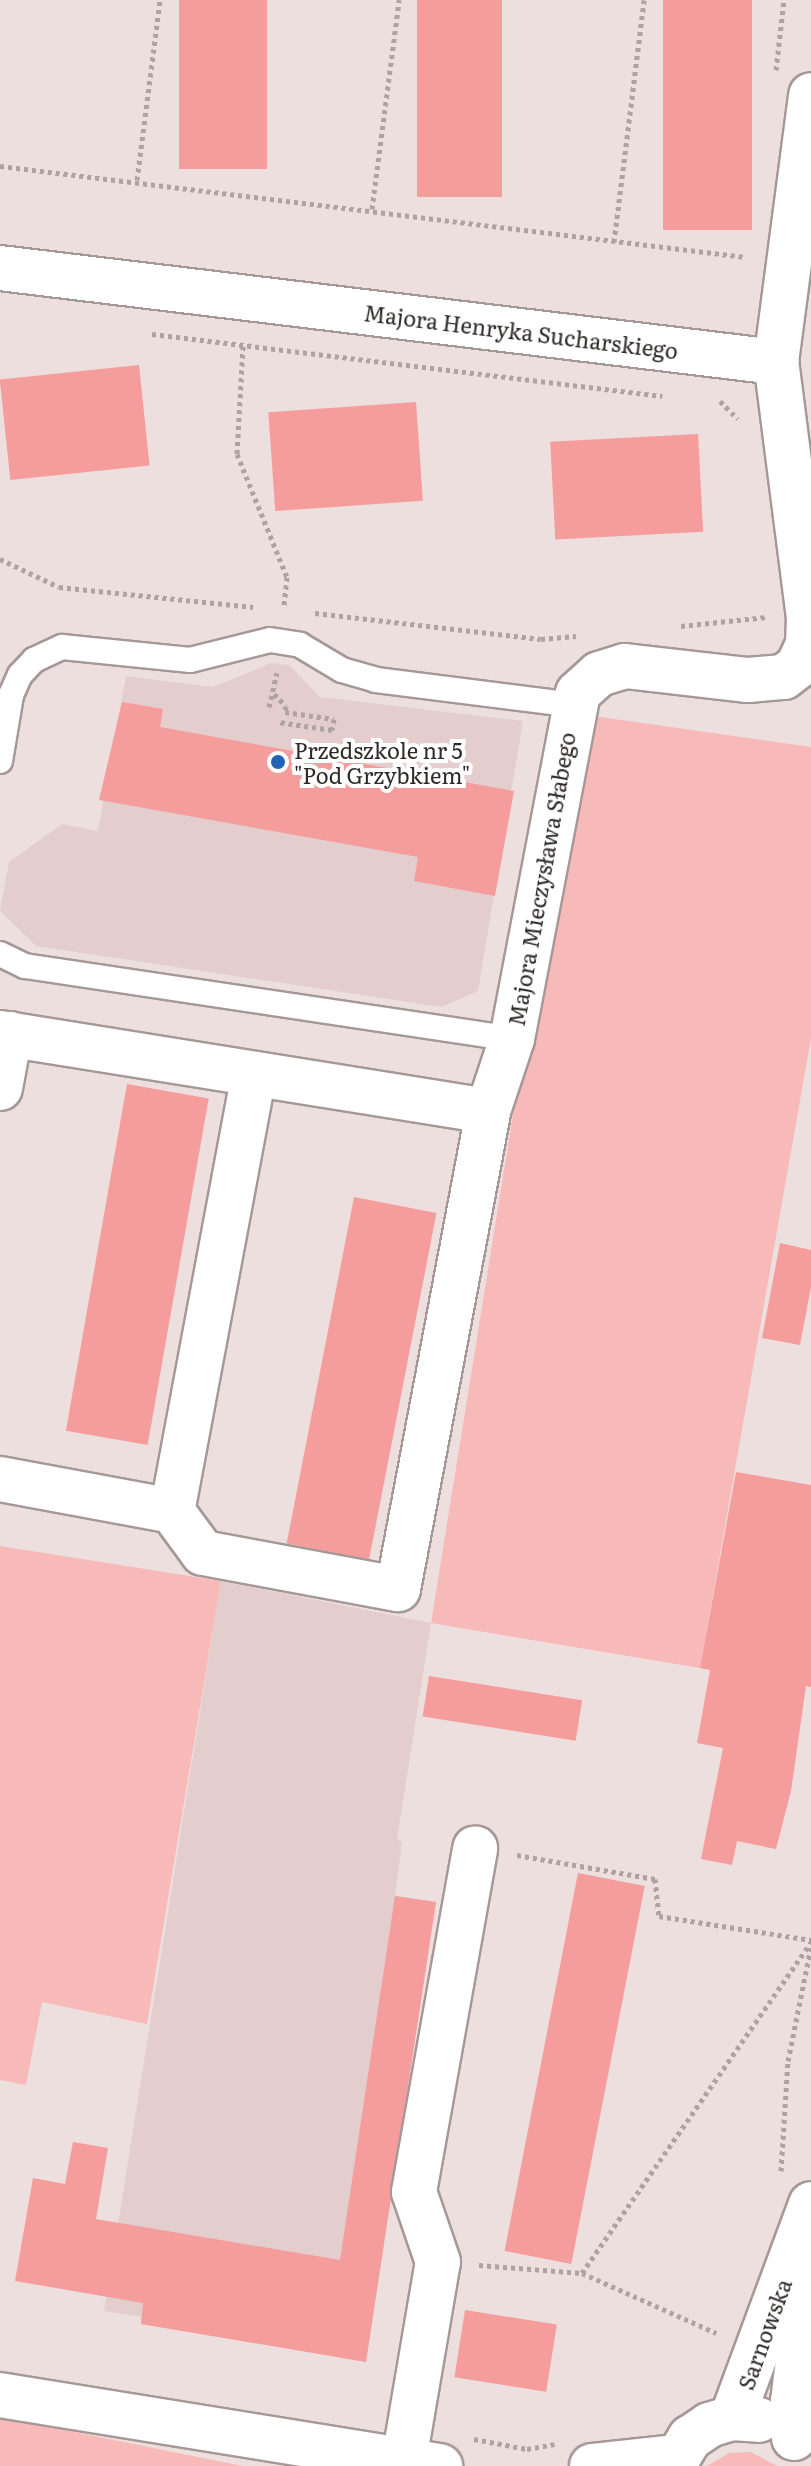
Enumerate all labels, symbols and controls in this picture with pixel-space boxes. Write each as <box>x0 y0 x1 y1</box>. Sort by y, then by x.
street label: Majora Henryka Sucharskiego <box>362 299 680 363</box>
street label: Majora Mieczysława Słabego <box>502 730 580 1028</box>
place label: Przedszkole nr 5 "Pod Grzybkiem" <box>294 736 470 788</box>
marker: Przedszkole nr 5 "Pod Grzybkiem" <box>269 753 287 771</box>
street label: Sarnowska <box>732 2275 796 2393</box>

